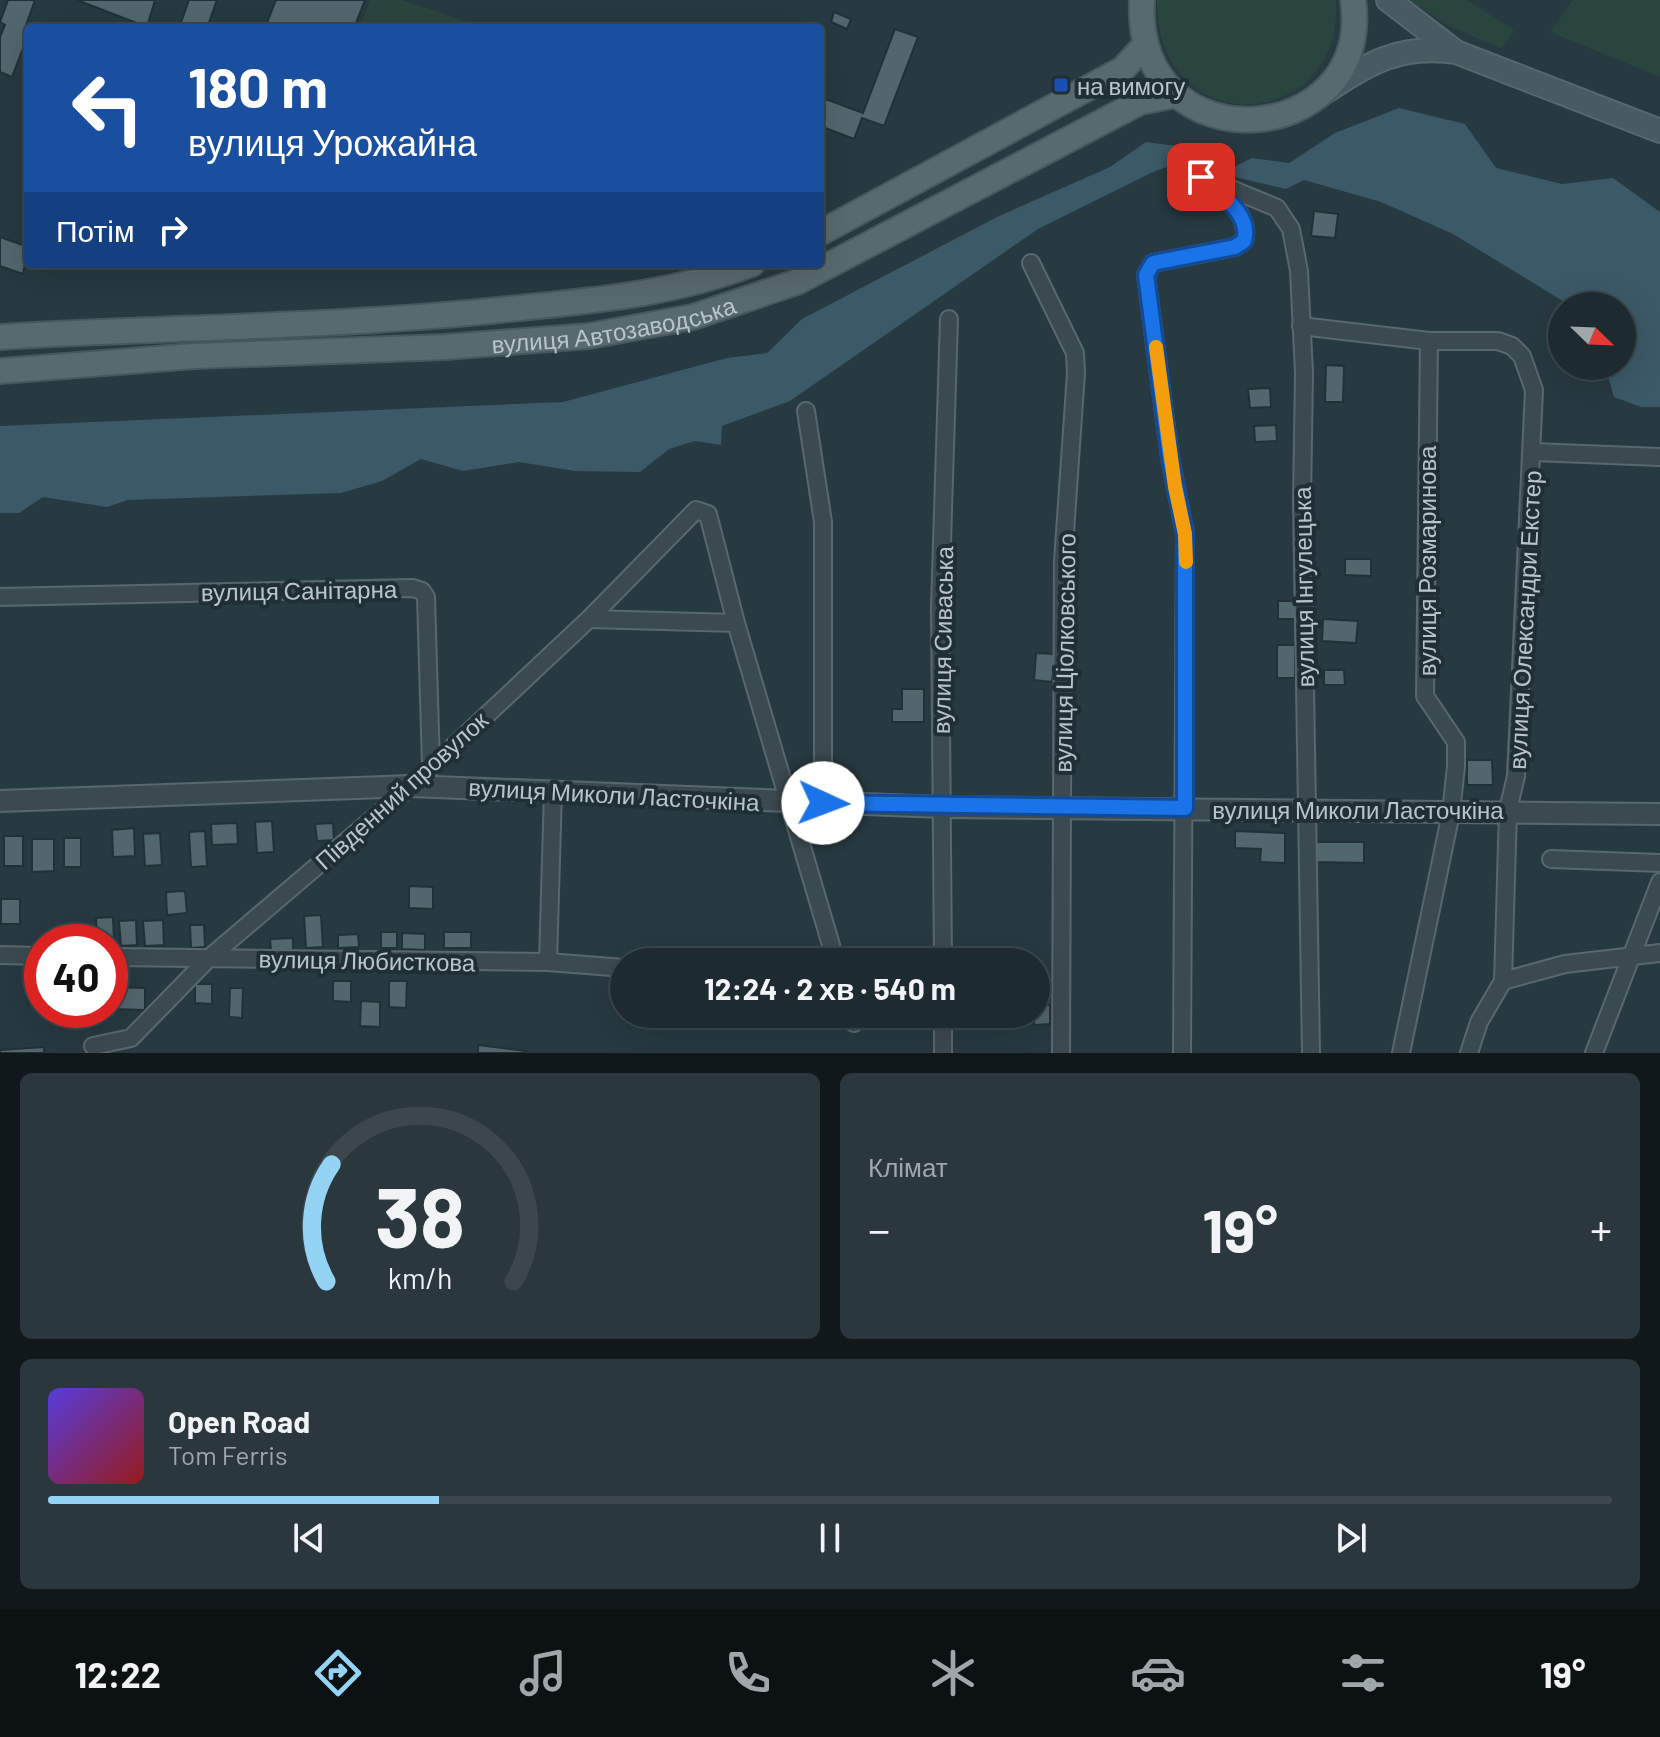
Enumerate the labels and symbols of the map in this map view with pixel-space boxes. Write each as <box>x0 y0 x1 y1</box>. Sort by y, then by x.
place label: на вимогу <box>1077 71 1185 100</box>
marker: на вимогу <box>1052 76 1070 94</box>
pin <box>1167 143 1235 211</box>
street label: вулиця Автозаводська <box>490 289 740 358</box>
north arrow <box>1548 292 1636 380</box>
street label: вулиця Розмаринова <box>1412 445 1441 676</box>
street label: вулиця Олександри Екстер <box>1502 470 1546 770</box>
street label: вулиця Інгулецька <box>1287 486 1319 688</box>
street label: вулиця Ціолковського <box>1047 533 1081 773</box>
street label: вулиця Сиваська <box>926 545 958 734</box>
street label: вулиця Санітарна <box>201 574 398 606</box>
street label: Південний провулок <box>309 705 494 875</box>
position arrow <box>781 761 865 845</box>
street label: вулиця Миколи Ласточкіна <box>468 772 761 816</box>
street label: вулиця Миколи Ласточкіна <box>1212 795 1504 824</box>
speed limit sign: 40 <box>24 924 128 1028</box>
street label: вулиця Любисткова <box>259 944 476 976</box>

